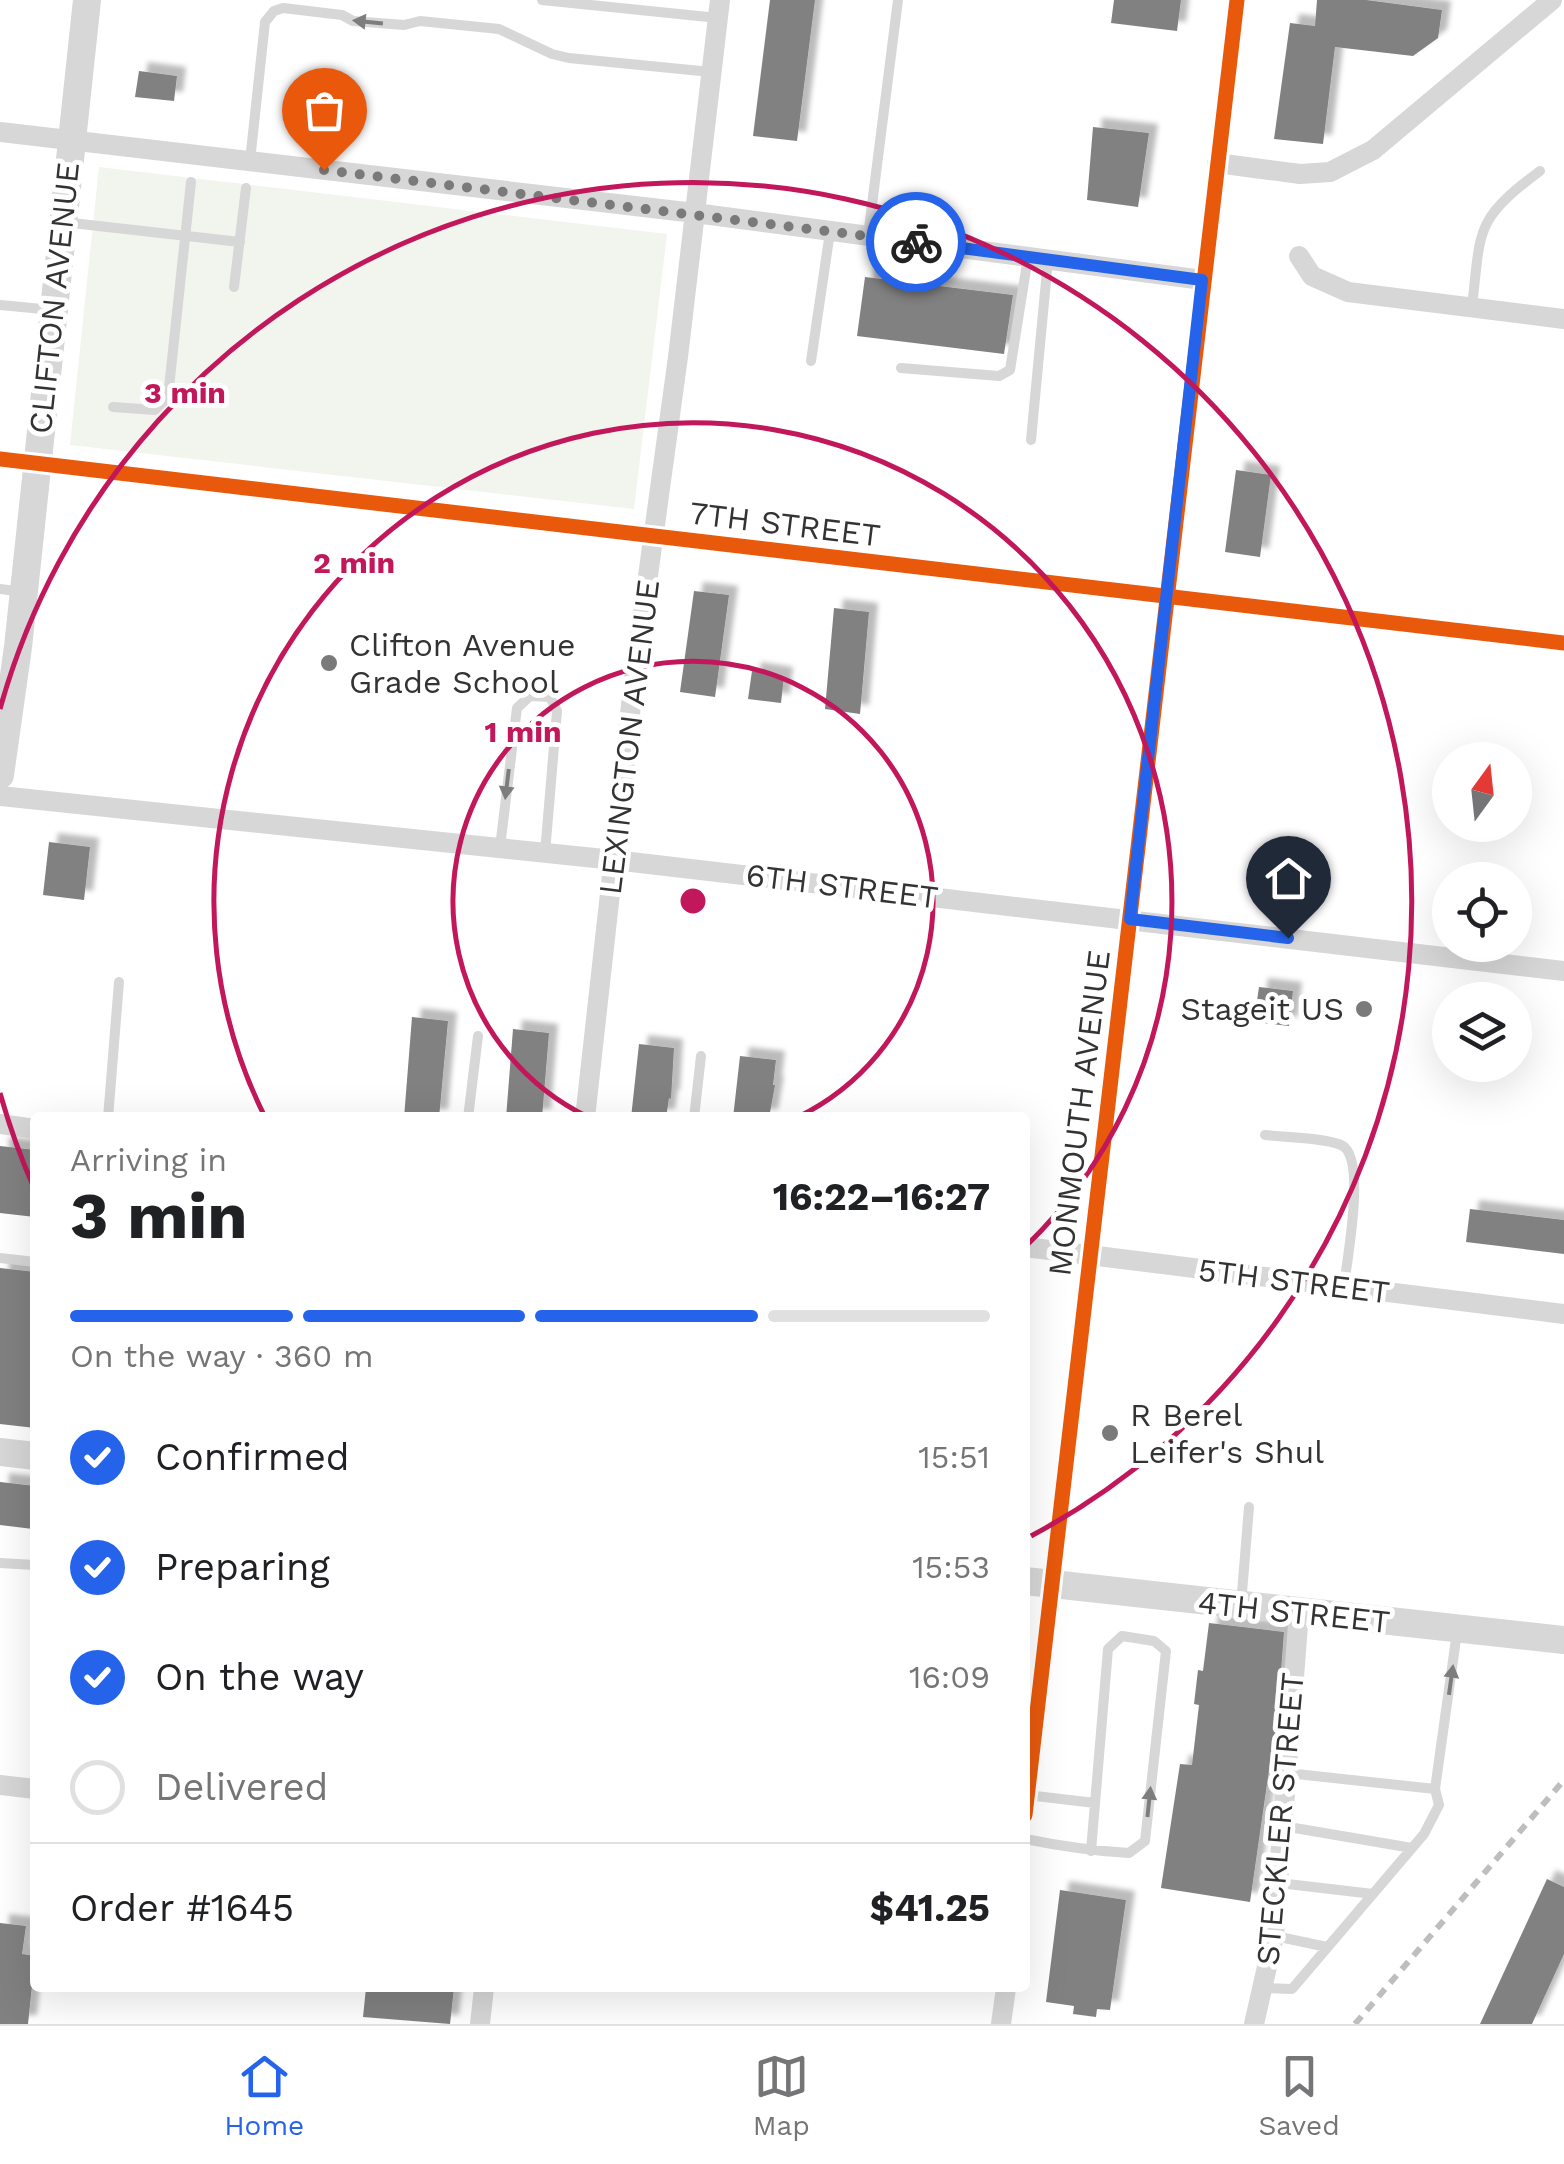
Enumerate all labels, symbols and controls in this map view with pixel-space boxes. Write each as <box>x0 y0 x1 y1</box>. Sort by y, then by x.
one-way arrow <box>352 13 384 29</box>
pin <box>282 68 367 171</box>
icon: bag <box>297 83 352 138</box>
street label: CLIFTON AVENUE <box>21 160 87 436</box>
courier <box>866 192 966 292</box>
icon: bike <box>889 215 944 270</box>
text: 3 min <box>144 375 226 410</box>
street label: 7TH STREET <box>687 493 883 555</box>
text: 2 min <box>313 545 395 580</box>
street label: LEXINGTON AVENUE <box>591 577 667 897</box>
place label: Clifton Avenue Grade School <box>349 626 575 701</box>
marker: Clifton Avenue Grade School <box>318 652 340 674</box>
text: 1 min <box>484 714 562 749</box>
north arrow <box>1432 742 1532 842</box>
map controls <box>1432 742 1532 1082</box>
one-way arrow <box>498 769 514 800</box>
pin <box>1246 836 1331 939</box>
icon: home <box>1261 851 1316 906</box>
street label: 6TH STREET <box>744 855 940 917</box>
button: locate <box>1432 862 1532 962</box>
centre of rings <box>675 883 711 919</box>
street label: MONMOUTH AVENUE <box>1040 948 1118 1278</box>
button: layers <box>1432 982 1532 1082</box>
place label: Stageit US <box>1180 990 1344 1028</box>
marker: Stageit US <box>1353 998 1375 1020</box>
text: Arriving in <box>70 1141 227 1179</box>
text: 16:22–16:27 <box>773 1175 990 1219</box>
text: 3 min <box>70 1178 248 1254</box>
street label: 5TH STREET <box>1196 1250 1392 1312</box>
text: On the way · 360 m <box>70 1337 374 1375</box>
place label: R Berel Leifer's Shul <box>1130 1396 1324 1471</box>
marker: R Berel Leifer's Shul <box>1099 1422 1121 1444</box>
icon: check <box>70 1430 125 1485</box>
text: Confirmed <box>155 1435 350 1479</box>
text: 15:51 <box>918 1438 990 1476</box>
icon: check <box>70 1540 125 1595</box>
text: Preparing <box>155 1545 330 1589</box>
text: 15:53 <box>912 1548 990 1586</box>
street label: 4TH STREET <box>1196 1583 1392 1641</box>
icon: check <box>70 1650 125 1705</box>
text: On the way <box>155 1655 364 1699</box>
text: 16:09 <box>909 1658 990 1696</box>
one-way arrow <box>1443 1663 1459 1695</box>
street label: STECKLER STREET <box>1248 1671 1312 1967</box>
text: Delivered <box>155 1765 328 1809</box>
one-way arrow <box>1141 1786 1157 1818</box>
text: Order #1645 <box>70 1886 294 1930</box>
text: $41.25 <box>870 1886 990 1930</box>
tab: Home <box>224 2049 304 2142</box>
tab: Map <box>753 2049 810 2142</box>
tab: Saved <box>1258 2049 1340 2142</box>

